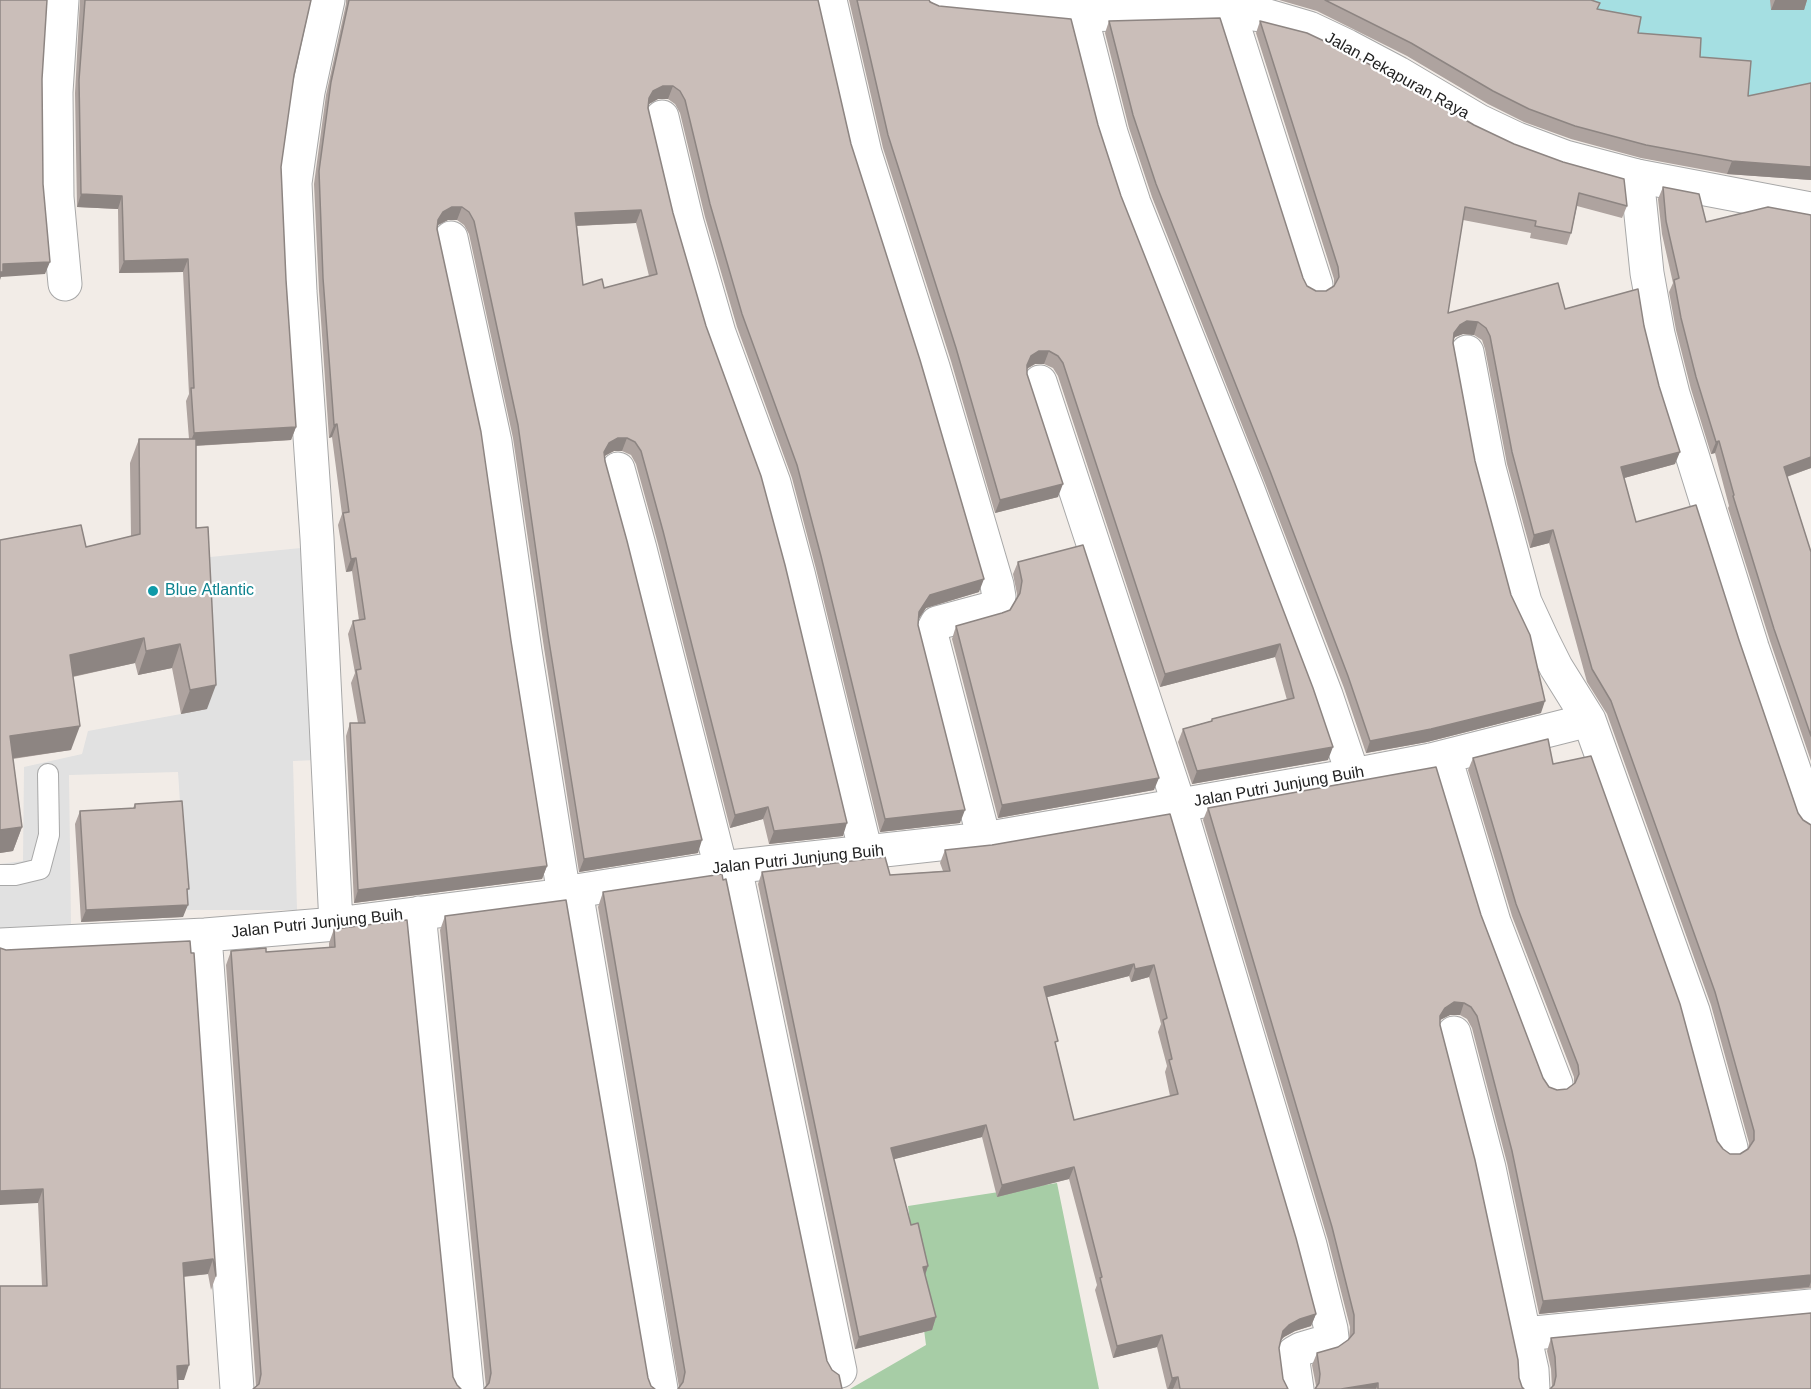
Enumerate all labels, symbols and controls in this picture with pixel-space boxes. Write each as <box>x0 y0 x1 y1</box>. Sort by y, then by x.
street label: Jalan Pekapuran Raya <box>1322 28 1472 124</box>
place label: Blue Atlantic <box>165 581 254 601</box>
marker: Blue Atlantic <box>146 584 160 598</box>
street label: Jalan Putri Junjung Buih <box>1192 763 1366 811</box>
street label: Jalan Putri Junjung Buih <box>711 841 885 879</box>
street label: Jalan Putri Junjung Buih <box>230 905 404 943</box>

